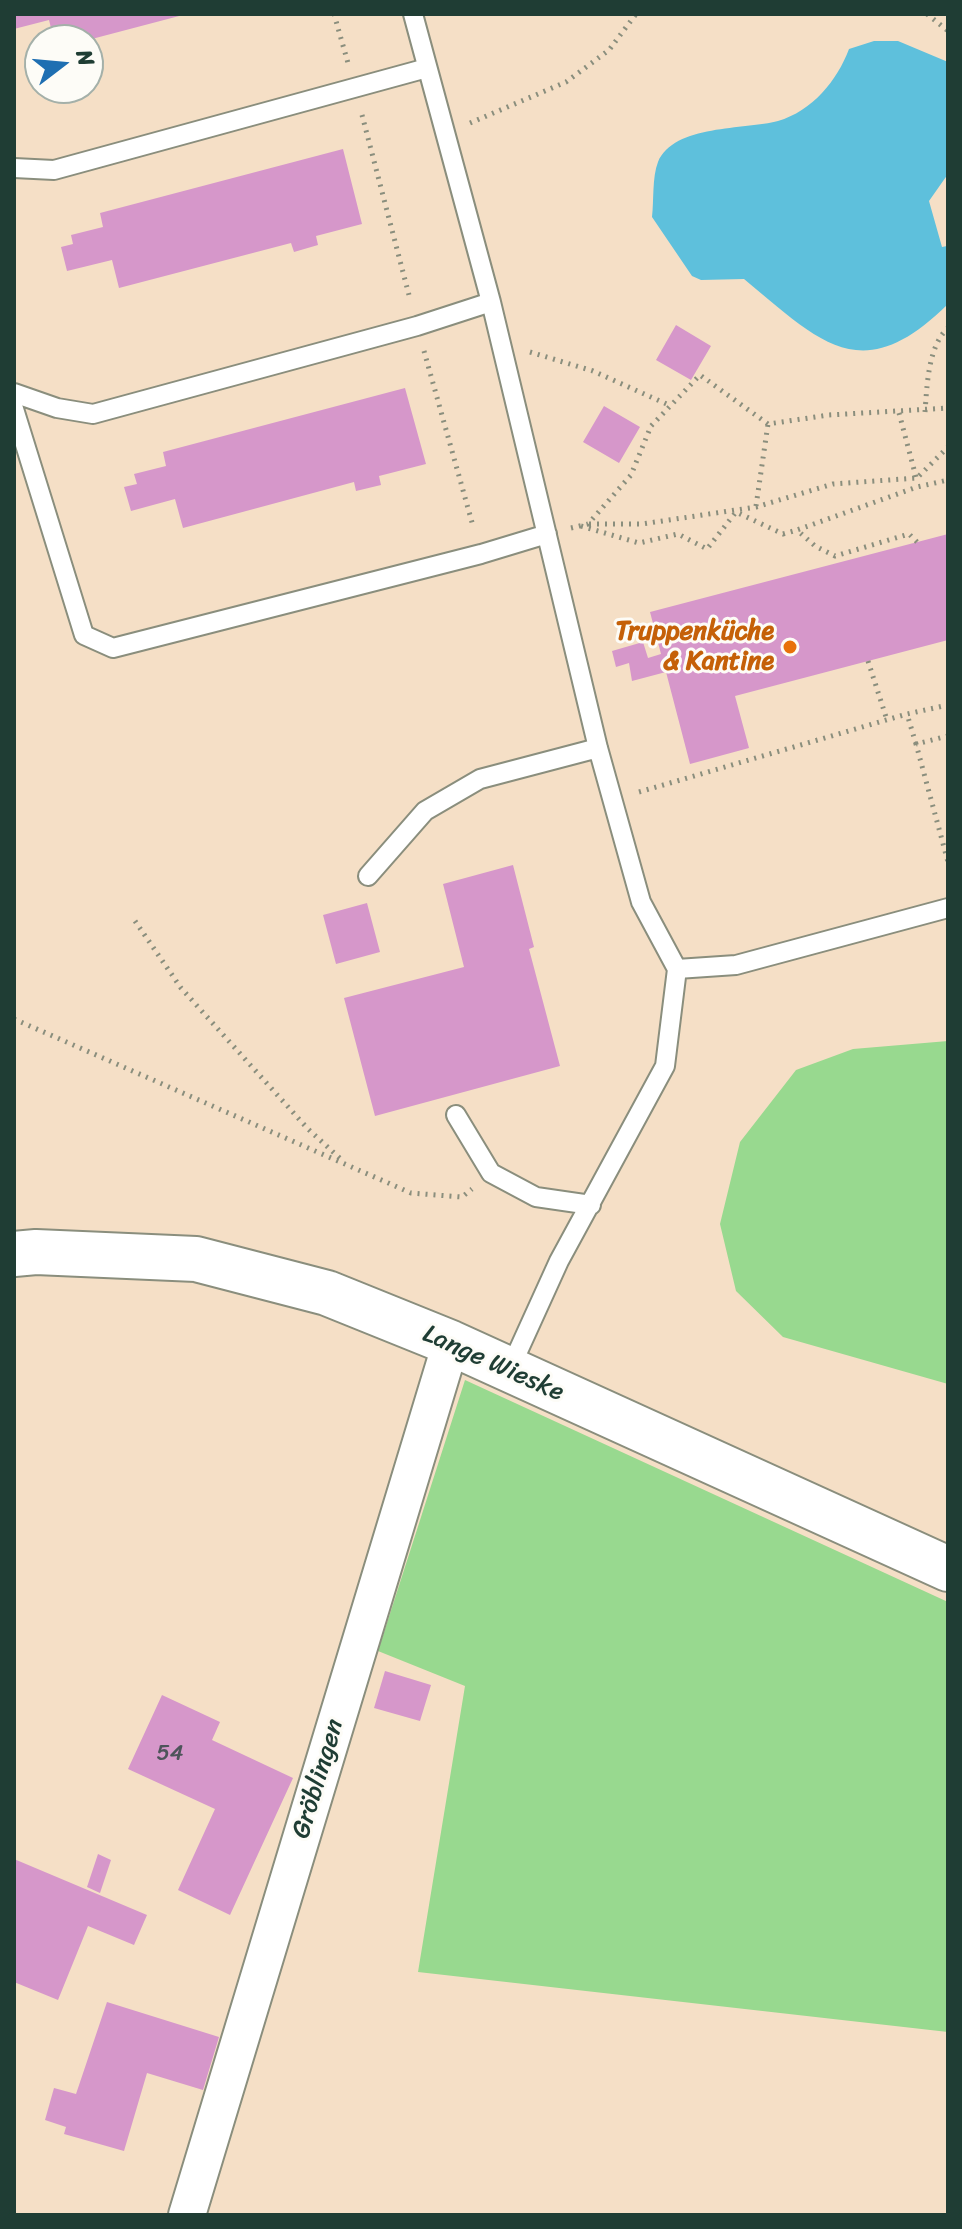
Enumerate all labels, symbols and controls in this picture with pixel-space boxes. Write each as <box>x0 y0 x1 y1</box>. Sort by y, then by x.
north arrow <box>24 24 104 104</box>
text: N <box>65 45 106 71</box>
place label: Truppenküche & Kantine <box>616 616 774 678</box>
marker: Truppenküche & Kantine <box>781 638 799 656</box>
street label: Lange Wieske <box>418 1319 568 1409</box>
street label: Gröblingen <box>286 1716 352 1842</box>
house number: 54 <box>156 1741 184 1767</box>

